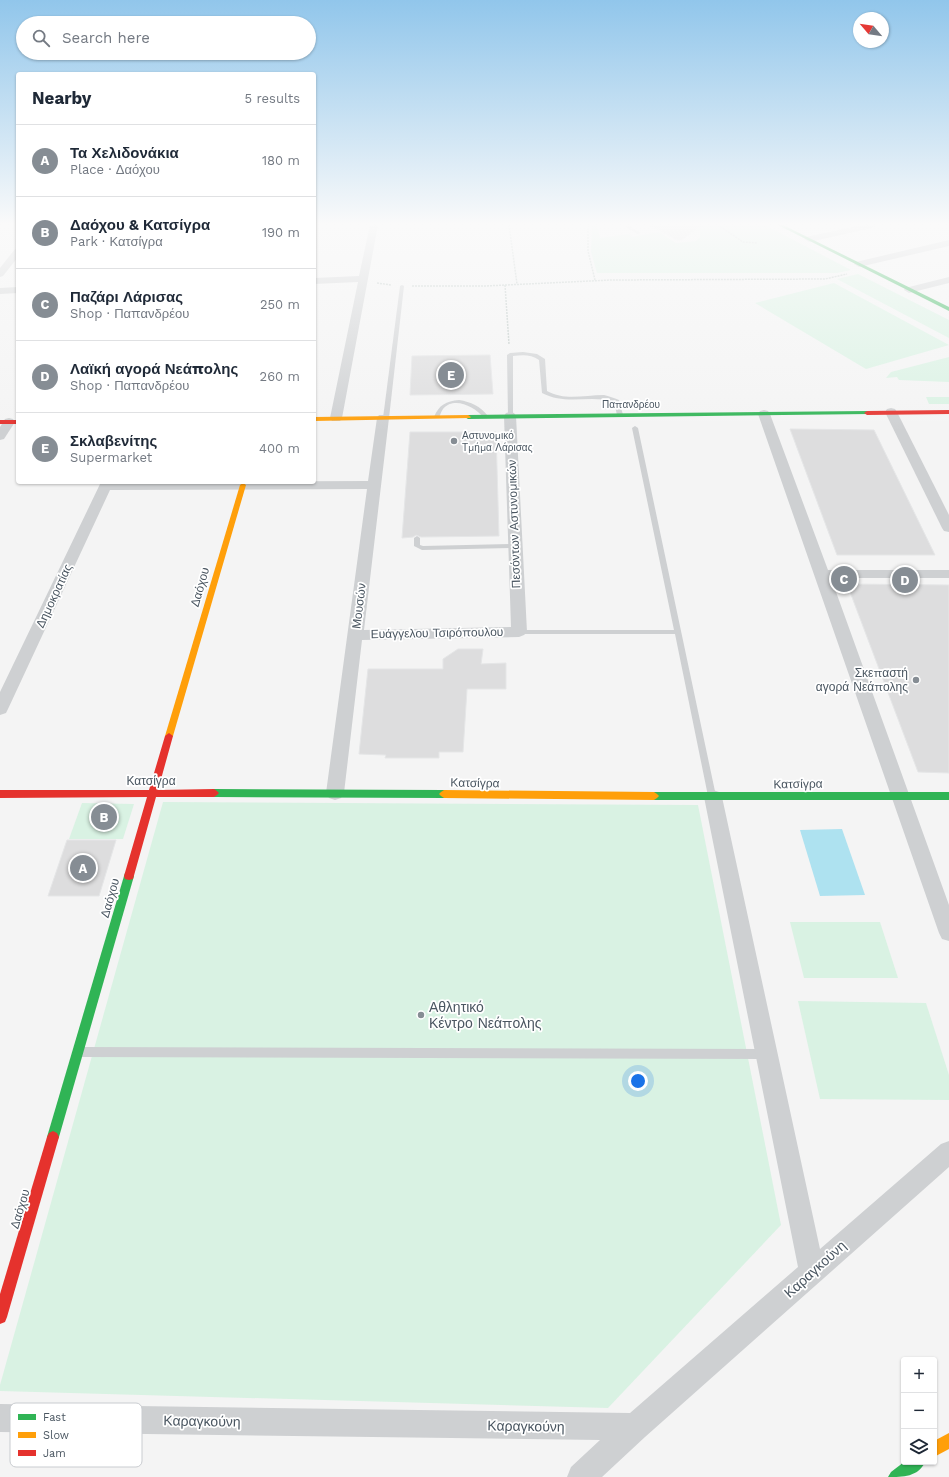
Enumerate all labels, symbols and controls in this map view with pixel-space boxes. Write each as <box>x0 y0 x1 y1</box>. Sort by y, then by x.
north arrow <box>853 12 889 48</box>
search box <box>16 16 316 60</box>
icon: search <box>30 27 52 49</box>
text: Search here <box>62 29 150 47</box>
text: Nearby <box>32 88 91 108</box>
text: 5 results <box>245 91 300 106</box>
text: Τα Χελιδονάκια <box>70 144 179 162</box>
text: A <box>41 153 49 168</box>
text: 180 m <box>262 153 300 168</box>
text: Place · Δαόχου <box>70 162 160 177</box>
text: Δαόχου & Κατσίγρα <box>70 216 210 234</box>
text: B <box>41 225 49 240</box>
text: 190 m <box>262 225 300 240</box>
text: Park · Κατσίγρα <box>70 234 163 249</box>
text: Παζάρι Λάρισας <box>70 288 183 306</box>
text: C <box>41 297 49 312</box>
text: 250 m <box>260 297 300 312</box>
text: Shop · Παπανδρέου <box>70 306 189 321</box>
text: Λαϊκή αγορά Νεάπολης <box>70 360 238 378</box>
pin: E <box>438 360 464 390</box>
text: D <box>40 369 50 384</box>
text: 260 m <box>260 369 300 384</box>
text: Shop · Παπανδρέου <box>70 378 189 393</box>
street label: Παπανδρέου <box>602 399 660 410</box>
place label: Αστυνομικό Τμήμα Λάρισας <box>462 430 533 453</box>
text: Σκλαβενίτης <box>70 432 157 450</box>
marker: Αστυνομικό Τμήμα Λάρισας <box>449 436 459 446</box>
text: E <box>41 441 49 456</box>
text: 400 m <box>259 441 300 456</box>
text: Supermarket <box>70 450 152 465</box>
street label: Πεσόντων Αστυνομικών <box>505 459 523 589</box>
street label: Δημοκρατίας <box>33 562 75 630</box>
pin: C <box>831 564 857 594</box>
pin: D <box>892 565 918 595</box>
street label: Δαόχου <box>188 566 212 608</box>
street label: Μουσών <box>349 582 369 630</box>
street label: Ευάγγελου Τσιρόπουλου <box>371 625 503 641</box>
place label: Σκεπαστή αγορά Νεάπολης <box>816 666 908 694</box>
marker: Σκεπαστή αγορά Νεάπολης <box>911 675 921 685</box>
street label: Κατσίγρα <box>126 774 176 788</box>
street label: Κατσίγρα <box>450 776 500 790</box>
street label: Κατσίγρα <box>773 777 823 791</box>
pin: B <box>91 802 117 832</box>
pin: A <box>70 853 96 883</box>
street label: Δαόχου <box>98 877 122 919</box>
place label: Αθλητικό Κέντρο Νεάπολης <box>429 999 542 1031</box>
marker: Αθλητικό Κέντρο Νεάπολης <box>416 1010 426 1020</box>
your location <box>628 1071 648 1091</box>
street label: Δαόχου <box>7 1188 33 1230</box>
street label: Καραγκούνη <box>781 1237 849 1301</box>
map controls <box>901 1357 937 1465</box>
button: + <box>901 1357 937 1393</box>
button: − <box>901 1393 937 1429</box>
legend <box>10 1403 142 1467</box>
text: Fast <box>43 1411 66 1424</box>
street label: Καραγκούνη <box>163 1412 241 1430</box>
street label: Καραγκούνη <box>487 1417 565 1435</box>
text: Slow <box>43 1429 69 1442</box>
button: layers <box>901 1429 937 1465</box>
text: Jam <box>43 1447 66 1460</box>

